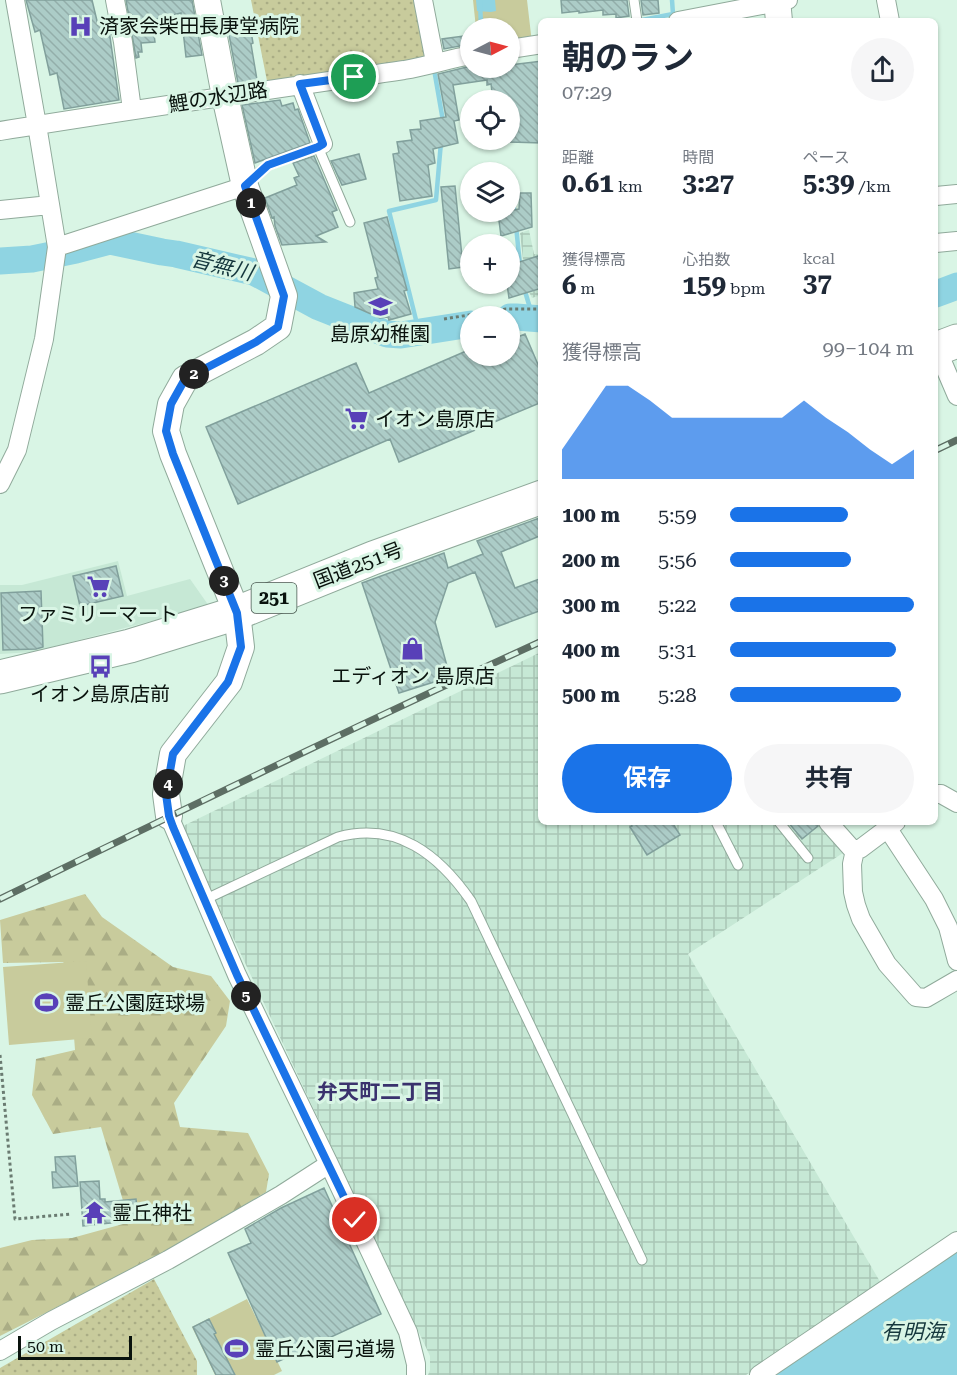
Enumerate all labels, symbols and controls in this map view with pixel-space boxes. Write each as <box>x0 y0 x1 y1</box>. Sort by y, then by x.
hospital icon: 済家会柴田長庚堂病院 <box>68 13 94 39</box>
place label: 済家会柴田長庚堂病院 <box>99 14 299 38</box>
north arrow <box>460 18 520 78</box>
map controls <box>460 18 520 366</box>
text: 朝のラン <box>562 38 694 77</box>
button: share <box>851 38 914 101</box>
pin <box>328 51 379 102</box>
icon: arrive <box>337 60 370 93</box>
street label: 鯉の水辺路 <box>167 77 269 117</box>
text: 07:29 <box>562 80 612 104</box>
button: locate <box>460 90 520 150</box>
text: 距離 <box>562 148 594 167</box>
text: 時間 <box>682 148 714 167</box>
text: ペース <box>803 148 850 167</box>
button: layers <box>460 162 520 222</box>
text: 0.61 <box>562 168 614 198</box>
text: 3:27 <box>682 168 734 198</box>
text: 5:39 <box>803 168 854 198</box>
text: km <box>614 177 643 196</box>
text: /km <box>854 177 891 196</box>
pin: 1 <box>236 188 266 218</box>
text: 1 <box>247 193 255 212</box>
button: + <box>460 234 520 294</box>
water label: 音無川 <box>189 247 257 286</box>
text: kcal <box>803 249 835 268</box>
text: 獲得標高 <box>562 250 626 269</box>
text: 心拍数 <box>682 250 730 269</box>
text: 37 <box>803 268 832 298</box>
text: 6 <box>562 270 577 300</box>
text: 159 <box>682 270 726 300</box>
text: m <box>577 279 595 298</box>
text: bpm <box>726 279 765 298</box>
school or university icon: 島原幼稚園 <box>367 293 393 319</box>
button: − <box>460 306 520 366</box>
place label: 島原幼稚園 <box>330 322 430 346</box>
text: 99–104 m <box>823 336 914 360</box>
text: 獲得標高 <box>562 340 642 364</box>
pin: 2 <box>179 359 209 389</box>
text: 2 <box>190 364 198 383</box>
supermarket icon: イオン島原店 <box>344 406 370 432</box>
place label: イオン島原店 <box>375 407 495 431</box>
text: 100 m <box>562 503 620 527</box>
text: 5:59 <box>658 503 697 527</box>
street label: 国道251号 <box>310 537 406 593</box>
text: 200 m <box>562 548 620 572</box>
text: 5:56 <box>658 548 697 572</box>
pin: 3 <box>209 566 239 596</box>
text: 3 <box>220 571 228 590</box>
supermarket icon: ファミリーマート <box>85 573 111 599</box>
road number: 251 <box>252 583 296 613</box>
text: 300 m <box>562 593 620 617</box>
text: 5:22 <box>658 593 697 617</box>
place label: ファミリーマート <box>18 602 178 626</box>
shop icon: エディオン 島原店 <box>400 636 426 662</box>
text: 400 m <box>562 638 620 662</box>
text: 5:31 <box>658 638 697 662</box>
bus stop icon: イオン島原店前 <box>87 653 113 679</box>
place label: エディオン 島原店 <box>331 664 495 688</box>
place label: イオン島原店前 <box>30 682 170 706</box>
text: 500 m <box>562 683 620 707</box>
text: 5:28 <box>658 683 697 707</box>
button: 保存 <box>562 744 732 813</box>
button: 共有 <box>744 744 914 813</box>
pin: 4 <box>153 769 183 799</box>
text: 4 <box>164 774 172 793</box>
pin: 5 <box>231 981 261 1011</box>
text: 5 <box>242 986 250 1005</box>
sports icon: 霊丘公園庭球場 <box>34 990 60 1016</box>
place label: 霊丘公園庭球場 <box>65 991 205 1015</box>
district label: 弁天町二丁目 <box>317 1080 443 1104</box>
pin <box>329 1194 380 1245</box>
temple icon: 霊丘神社 <box>81 1200 107 1226</box>
place label: 霊丘神社 <box>112 1201 192 1225</box>
icon: check <box>338 1203 371 1236</box>
water label: 有明海 <box>882 1320 947 1344</box>
scale bar <box>18 1333 132 1360</box>
sports icon: 霊丘公園弓道場 <box>224 1336 250 1362</box>
text: 50 m <box>27 1337 64 1356</box>
place label: 霊丘公園弓道場 <box>255 1337 395 1361</box>

